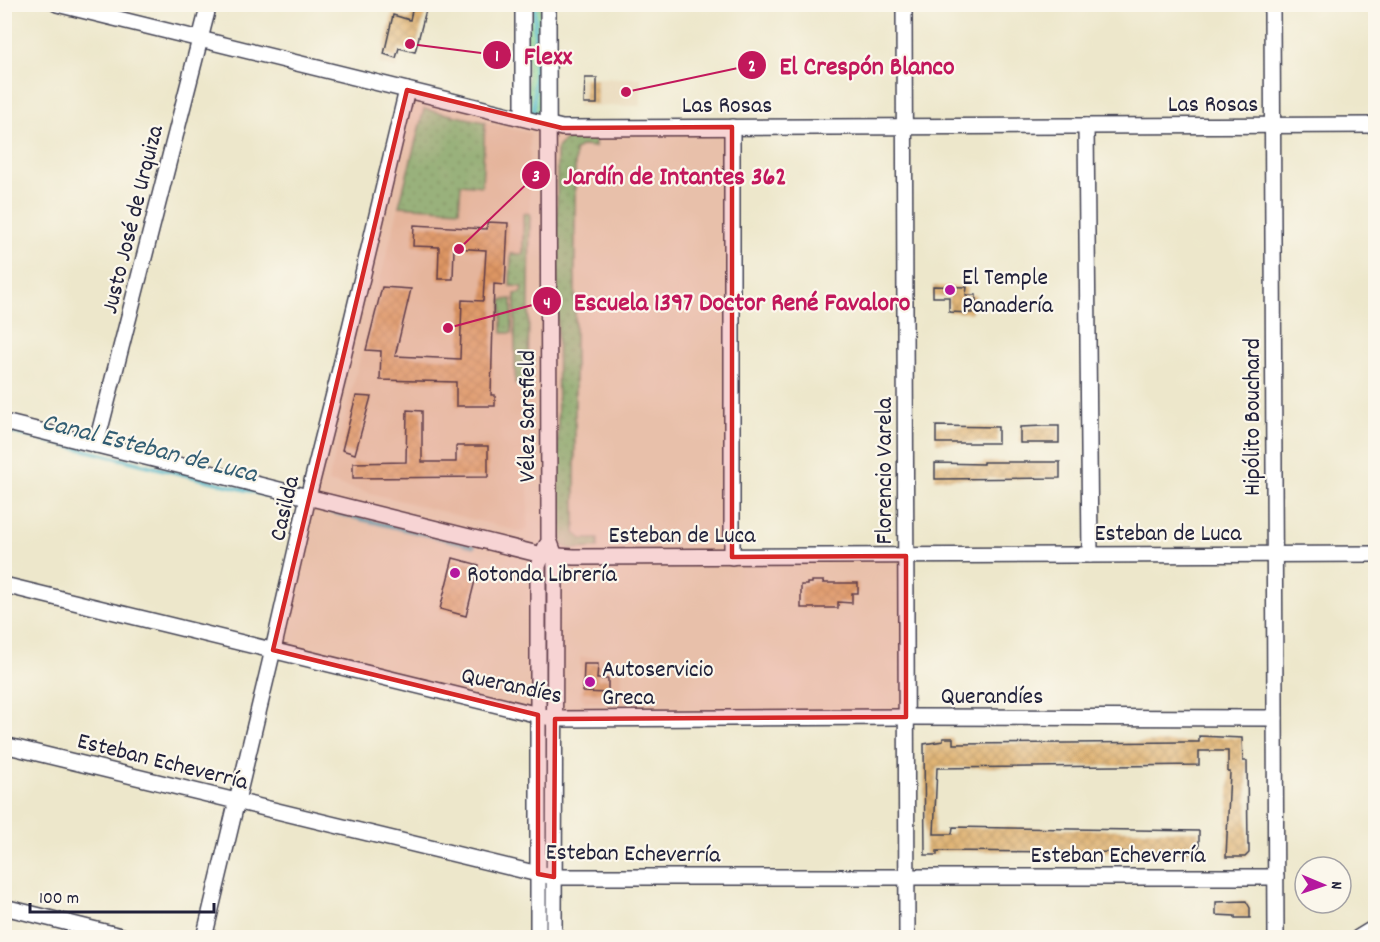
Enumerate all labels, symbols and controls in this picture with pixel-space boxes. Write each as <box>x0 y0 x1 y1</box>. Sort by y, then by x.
callout: Flexx <box>482 33 584 77</box>
text: Flexx <box>524 40 573 77</box>
callout: El Crespón Blanco <box>737 43 966 87</box>
text: 1 <box>495 45 499 70</box>
text: El Crespón Blanco <box>779 50 955 87</box>
text: 2 <box>748 55 756 80</box>
street label: Las Rosas <box>1168 89 1258 123</box>
street label: Las Rosas <box>682 90 772 124</box>
street label: Justo José de Urquiza <box>94 121 174 318</box>
callout: Jardín de Intantes 362 <box>521 153 798 197</box>
text: Jardín de Intantes 362 <box>563 160 787 197</box>
text: 3 <box>532 165 540 190</box>
place label: El Temple Panadería <box>962 262 1054 324</box>
callout: Escuela 1397 Doctor René Favaloro <box>532 279 923 323</box>
marker: El Temple Panadería <box>943 283 957 297</box>
text: Escuela 1397 Doctor René Favaloro <box>574 286 911 323</box>
text: 4 <box>543 292 551 317</box>
street label: Hipólito Bouchard <box>1237 338 1271 496</box>
street label: Vélez Sarsfield <box>512 350 546 482</box>
street label: Florencio Varela <box>869 397 903 545</box>
water label: Canal Esteban de Luca <box>38 405 262 494</box>
street label: Casilda <box>262 472 310 545</box>
street label: Esteban de Luca <box>1094 518 1242 552</box>
street label: Esteban de Luca <box>608 520 756 554</box>
place label: Rotonda Librería <box>467 559 617 593</box>
marker: Rotonda Librería <box>448 566 462 580</box>
place label: Autoservicio Greca <box>602 654 714 716</box>
street label: Querandíes <box>458 660 565 714</box>
marker: Autoservicio Greca <box>583 675 597 689</box>
street label: Querandíes <box>941 681 1043 715</box>
street label: Esteban Echeverría <box>73 725 252 801</box>
street label: Esteban Echeverría <box>545 836 721 874</box>
street label: Esteban Echeverría <box>1031 840 1206 874</box>
north arrow <box>1293 855 1353 915</box>
scale bar <box>30 876 214 914</box>
text: N <box>1324 881 1347 890</box>
text: 100 m <box>39 887 79 912</box>

